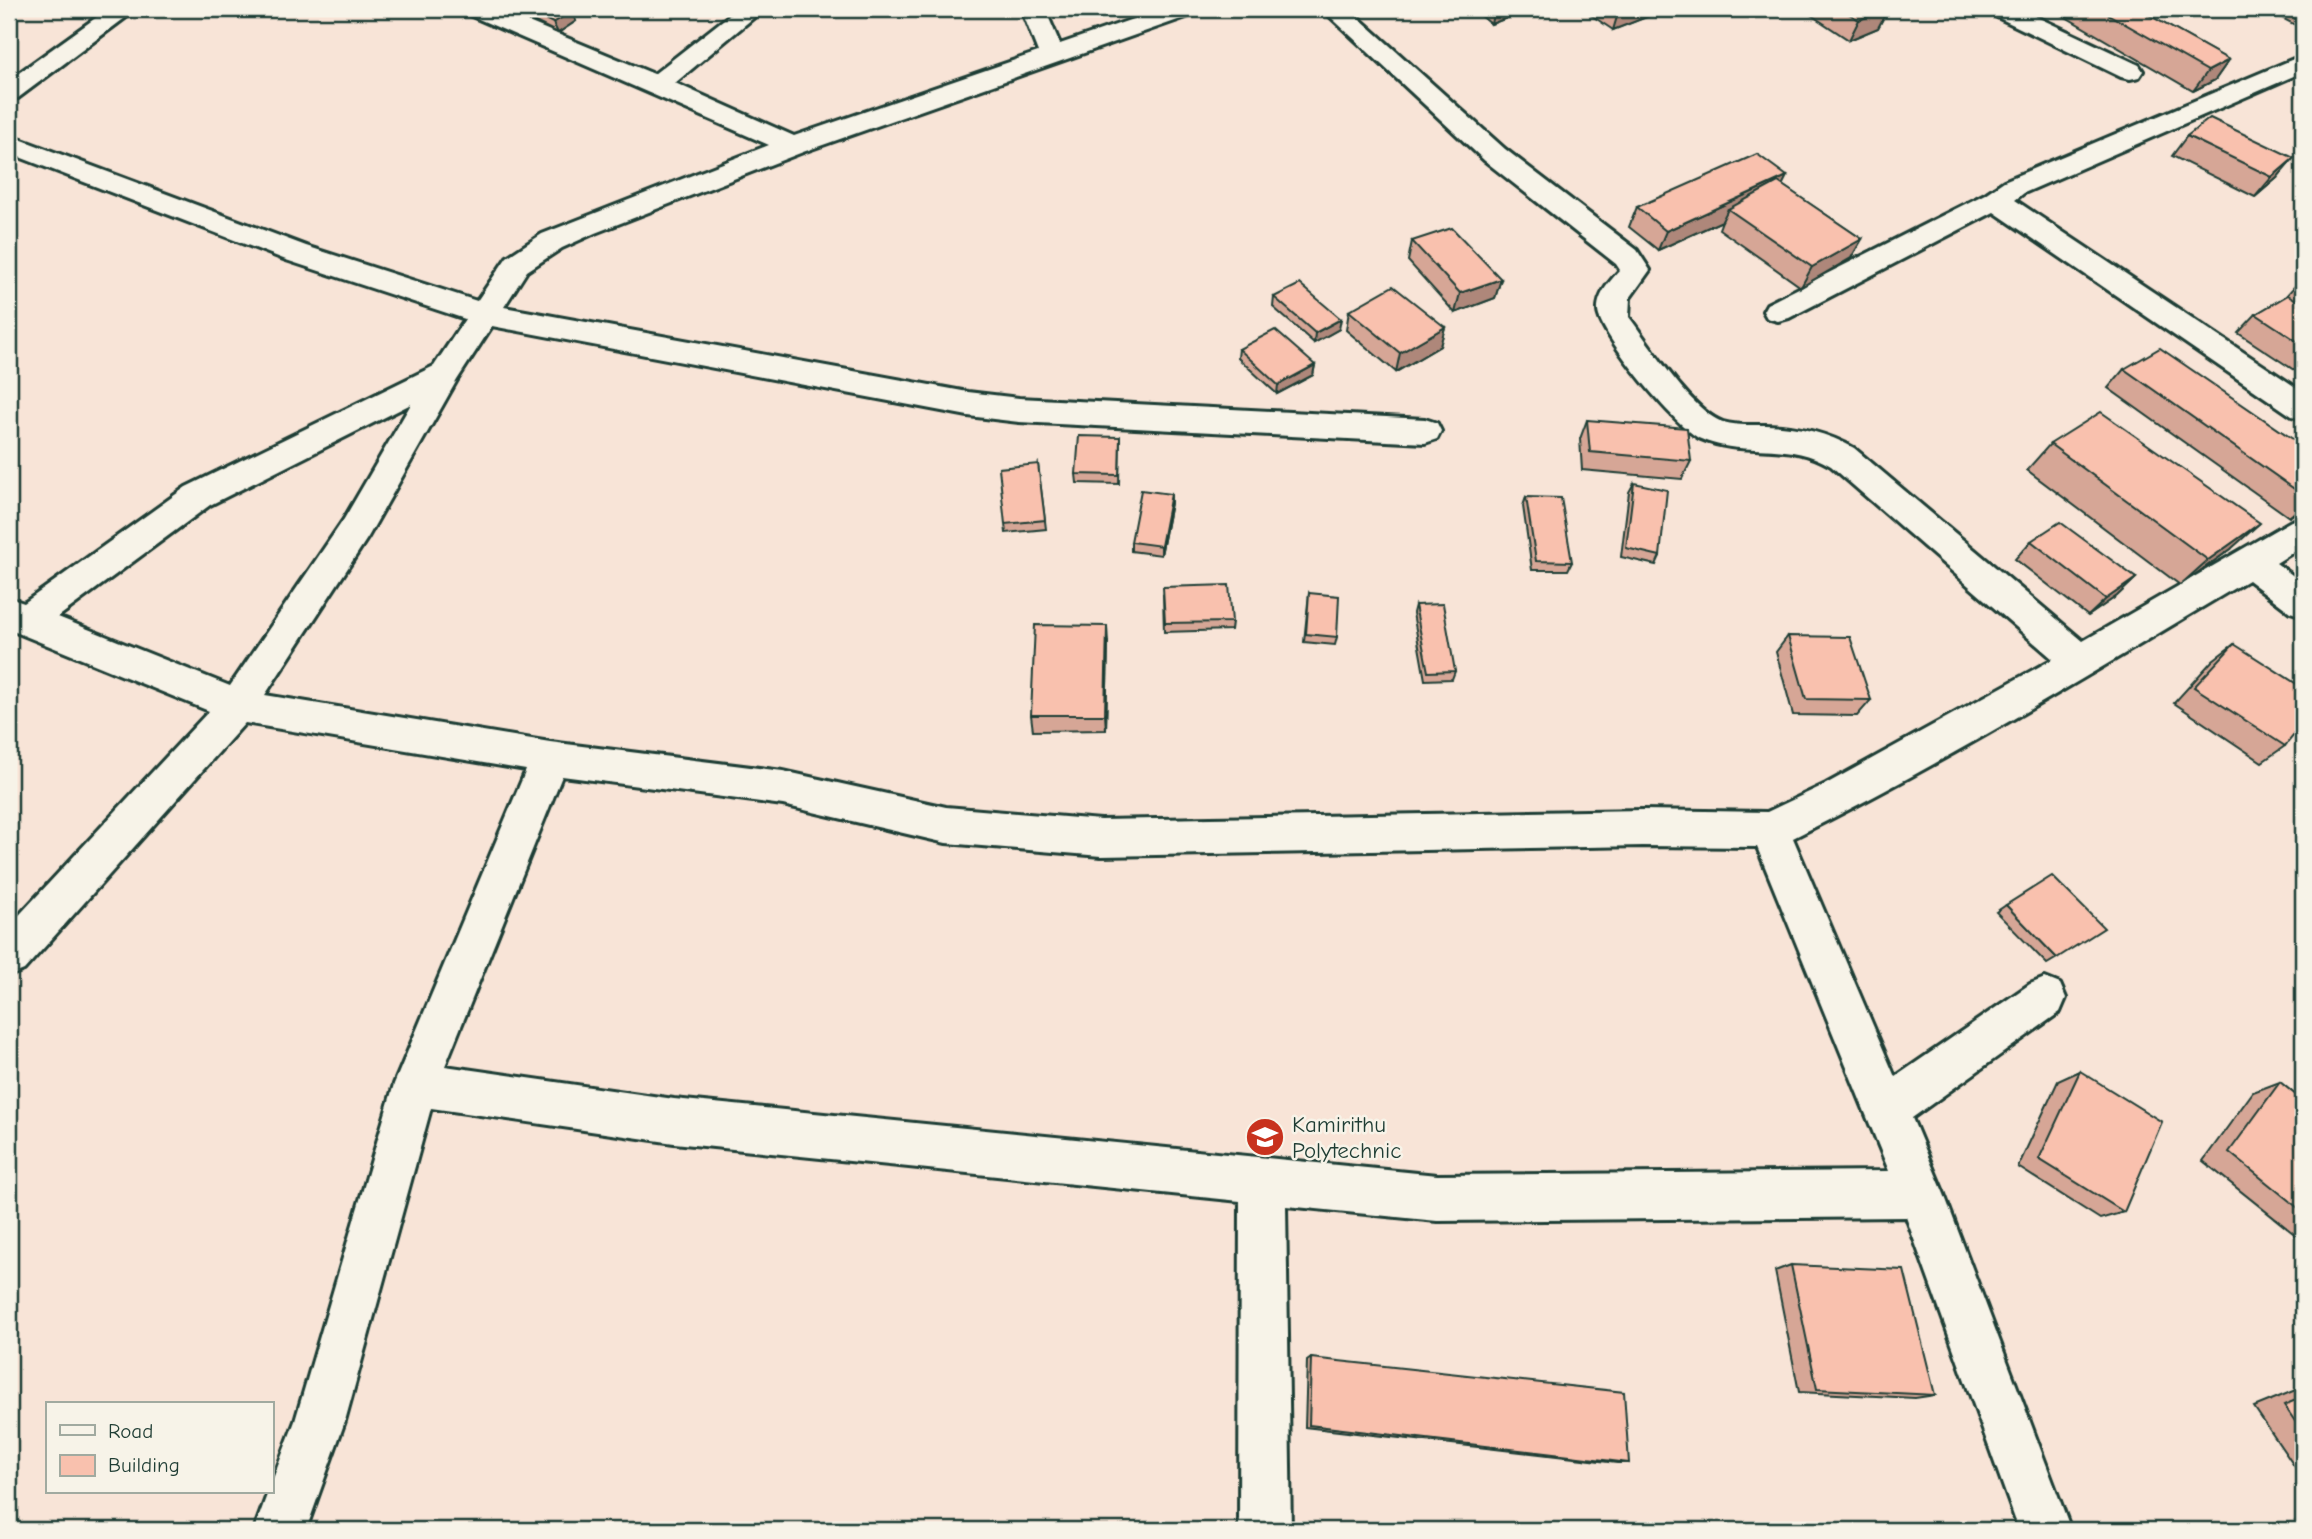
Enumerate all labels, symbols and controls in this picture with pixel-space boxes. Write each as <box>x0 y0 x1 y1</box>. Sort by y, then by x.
place label: Kamirithu Polytechnic <box>1292 1111 1401 1164</box>
school or university icon: Kamirithu Polytechnic <box>1244 1116 1286 1158</box>
legend <box>46 1402 273 1494</box>
text: Road <box>108 1419 153 1443</box>
text: Building <box>108 1453 180 1477</box>

